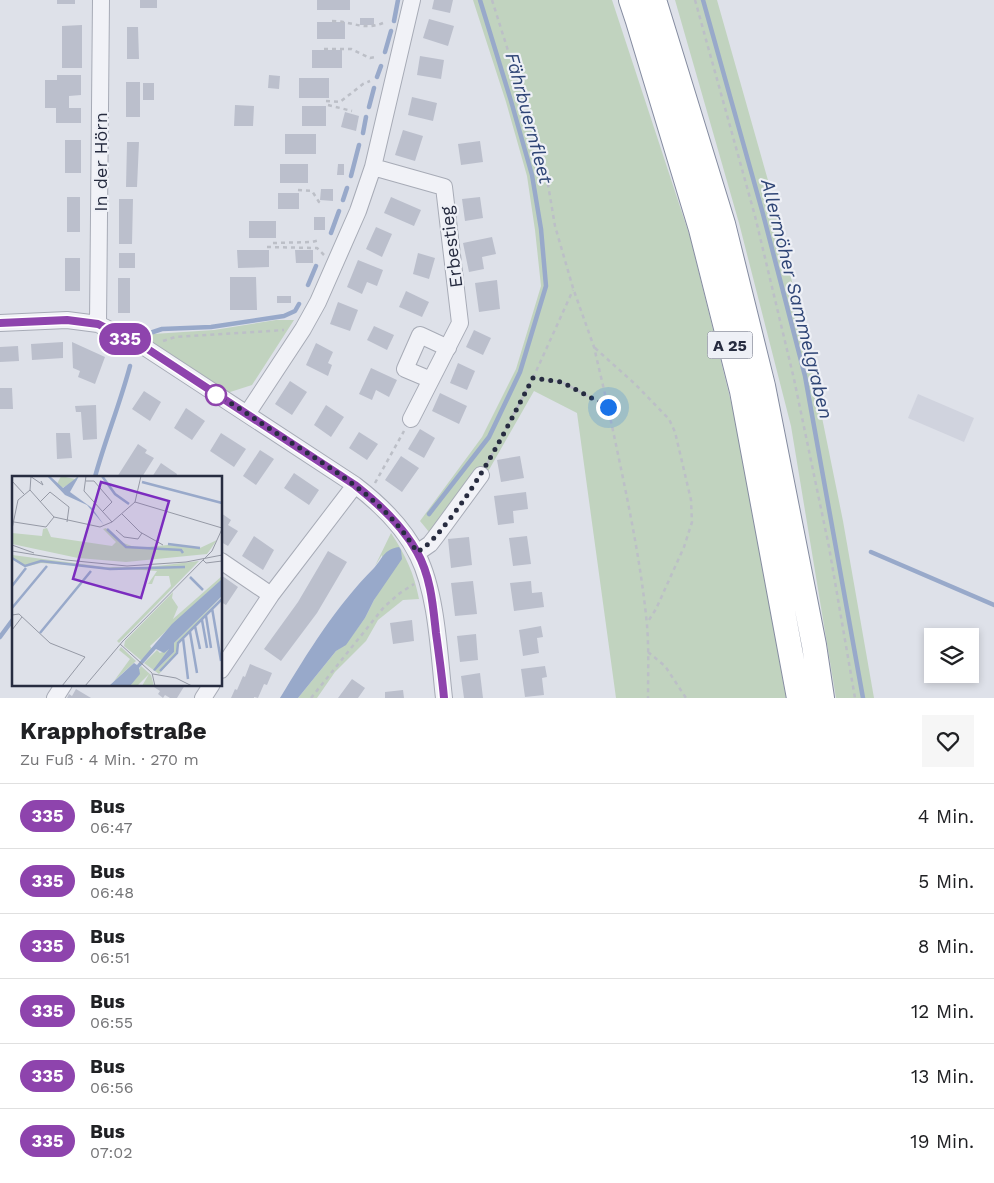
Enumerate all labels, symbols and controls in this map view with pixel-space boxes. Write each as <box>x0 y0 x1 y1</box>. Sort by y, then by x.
water label: Fährbuernfleet <box>500 50 558 186</box>
street label: In der Hörn <box>90 112 111 212</box>
water label: Allermöher Sammelgraben <box>756 176 838 421</box>
street label: Erbestieg <box>436 204 466 289</box>
line badge: 335 <box>96 323 154 355</box>
text: 335 <box>109 328 141 349</box>
road number: A 25 <box>708 332 752 358</box>
unlabelled marker <box>205 384 227 406</box>
your location <box>596 395 621 420</box>
inset map <box>12 476 222 686</box>
map controls <box>924 628 979 683</box>
button: layers <box>924 628 979 683</box>
button: heart <box>922 715 974 767</box>
text: Krapphofstraße <box>20 717 207 745</box>
text: Zu Fuß · 4 Min. · 270 m <box>20 750 199 769</box>
text: Bus <box>90 795 125 818</box>
text: 335 <box>32 805 63 826</box>
text: 4 Min. <box>918 805 974 828</box>
text: 06:47 <box>90 818 132 837</box>
text: Bus <box>90 860 125 883</box>
text: 335 <box>32 870 63 891</box>
text: 5 Min. <box>918 870 974 893</box>
text: 06:48 <box>90 883 134 902</box>
text: Bus <box>90 925 125 948</box>
text: 335 <box>32 935 63 956</box>
text: 8 Min. <box>918 935 974 958</box>
text: 06:51 <box>90 948 130 967</box>
text: Bus <box>90 990 125 1013</box>
text: 335 <box>32 1000 63 1021</box>
text: 12 Min. <box>911 1000 974 1023</box>
text: 06:55 <box>90 1013 133 1032</box>
text: Bus <box>90 1055 125 1078</box>
text: 335 <box>32 1065 63 1086</box>
text: 13 Min. <box>911 1065 974 1088</box>
text: 06:56 <box>90 1078 133 1097</box>
text: Bus <box>90 1120 125 1143</box>
text: 335 <box>32 1130 63 1151</box>
text: 19 Min. <box>910 1130 974 1153</box>
text: 07:02 <box>90 1143 133 1162</box>

